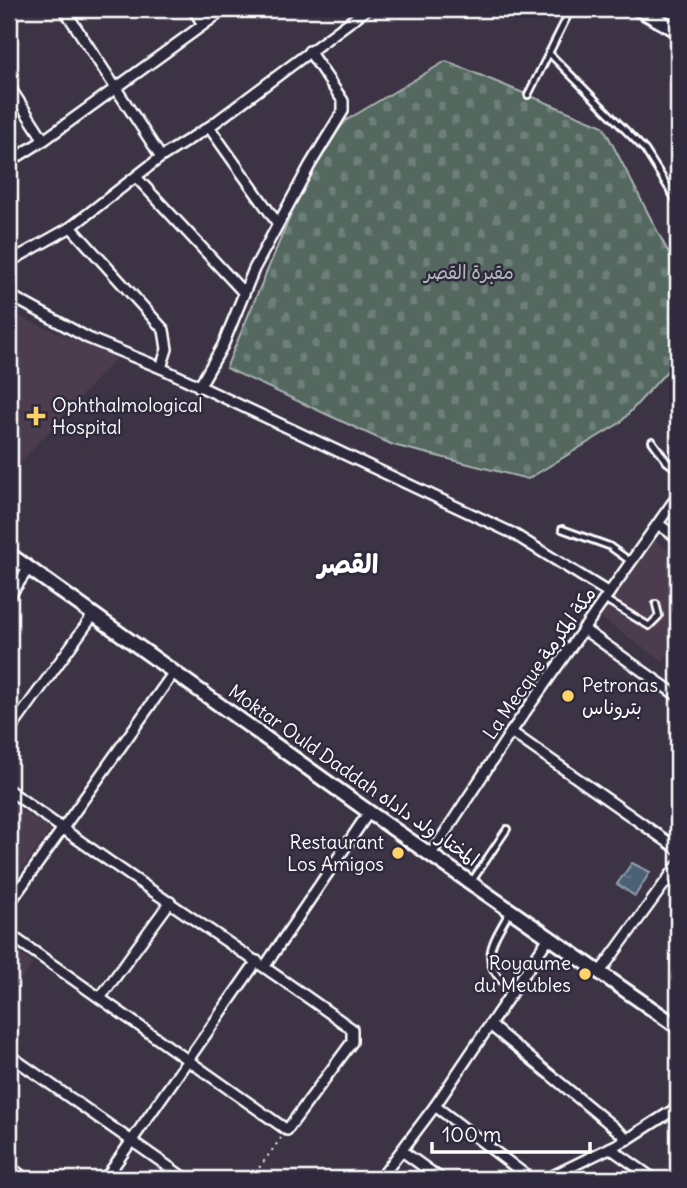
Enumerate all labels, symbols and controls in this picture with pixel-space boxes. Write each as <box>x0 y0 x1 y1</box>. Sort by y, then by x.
park label: مقبرة القصر <box>422 260 514 284</box>
place label: Ophthalmological Hospital <box>52 393 203 439</box>
marker: Ophthalmological Hospital <box>26 406 46 426</box>
district label: القصر <box>316 547 378 580</box>
street label: La Mecque مكة المكرمة <box>477 582 601 744</box>
place label: Petronas بتروناس <box>582 673 658 720</box>
street label: Moktar Ould Daddah المختار ولد داداه <box>224 679 484 871</box>
marker: Petronas بتروناس <box>560 688 576 704</box>
place label: Restaurant Los Amigos <box>287 830 384 876</box>
marker: Restaurant Los Amigos <box>390 845 406 861</box>
place label: Royaume du Meubles <box>474 951 571 997</box>
marker: Royaume du Meubles <box>577 966 593 982</box>
scale bar <box>432 1111 589 1155</box>
text: 100 m <box>442 1121 501 1148</box>

